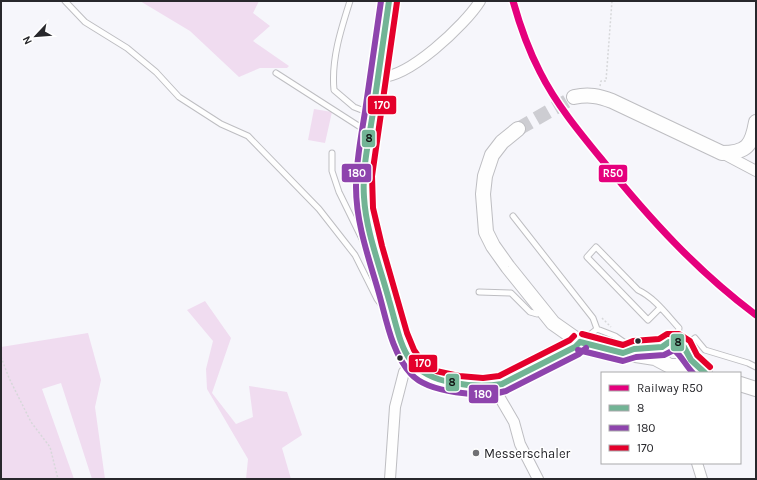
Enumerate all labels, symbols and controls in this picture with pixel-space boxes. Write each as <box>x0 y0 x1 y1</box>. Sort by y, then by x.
north arrow <box>16 16 56 56</box>
text: N <box>20 34 35 47</box>
line badge: 170 <box>367 95 397 115</box>
text: 170 <box>374 99 390 112</box>
line badge: 8 <box>361 129 376 148</box>
text: 8 <box>365 132 373 145</box>
line badge: 180 <box>341 163 372 183</box>
line badge: R50 <box>598 164 628 183</box>
text: 180 <box>348 167 366 180</box>
text: R50 <box>603 167 623 180</box>
line badge: 8 <box>670 333 685 352</box>
unlabelled marker <box>633 336 643 346</box>
text: 8 <box>674 336 682 349</box>
unlabelled marker <box>395 353 405 363</box>
line badge: 170 <box>408 354 438 373</box>
text: 170 <box>415 357 431 370</box>
legend <box>601 372 741 464</box>
line badge: 8 <box>445 373 460 392</box>
text: 8 <box>448 376 456 389</box>
text: Railway R50 <box>637 381 703 395</box>
line badge: 180 <box>468 384 499 404</box>
text: 180 <box>474 388 492 401</box>
text: 8 <box>637 401 644 415</box>
text: 180 <box>637 421 655 435</box>
text: 170 <box>637 441 654 455</box>
place label: Messerschaler <box>484 446 571 461</box>
marker: Messerschaler <box>471 448 481 458</box>

